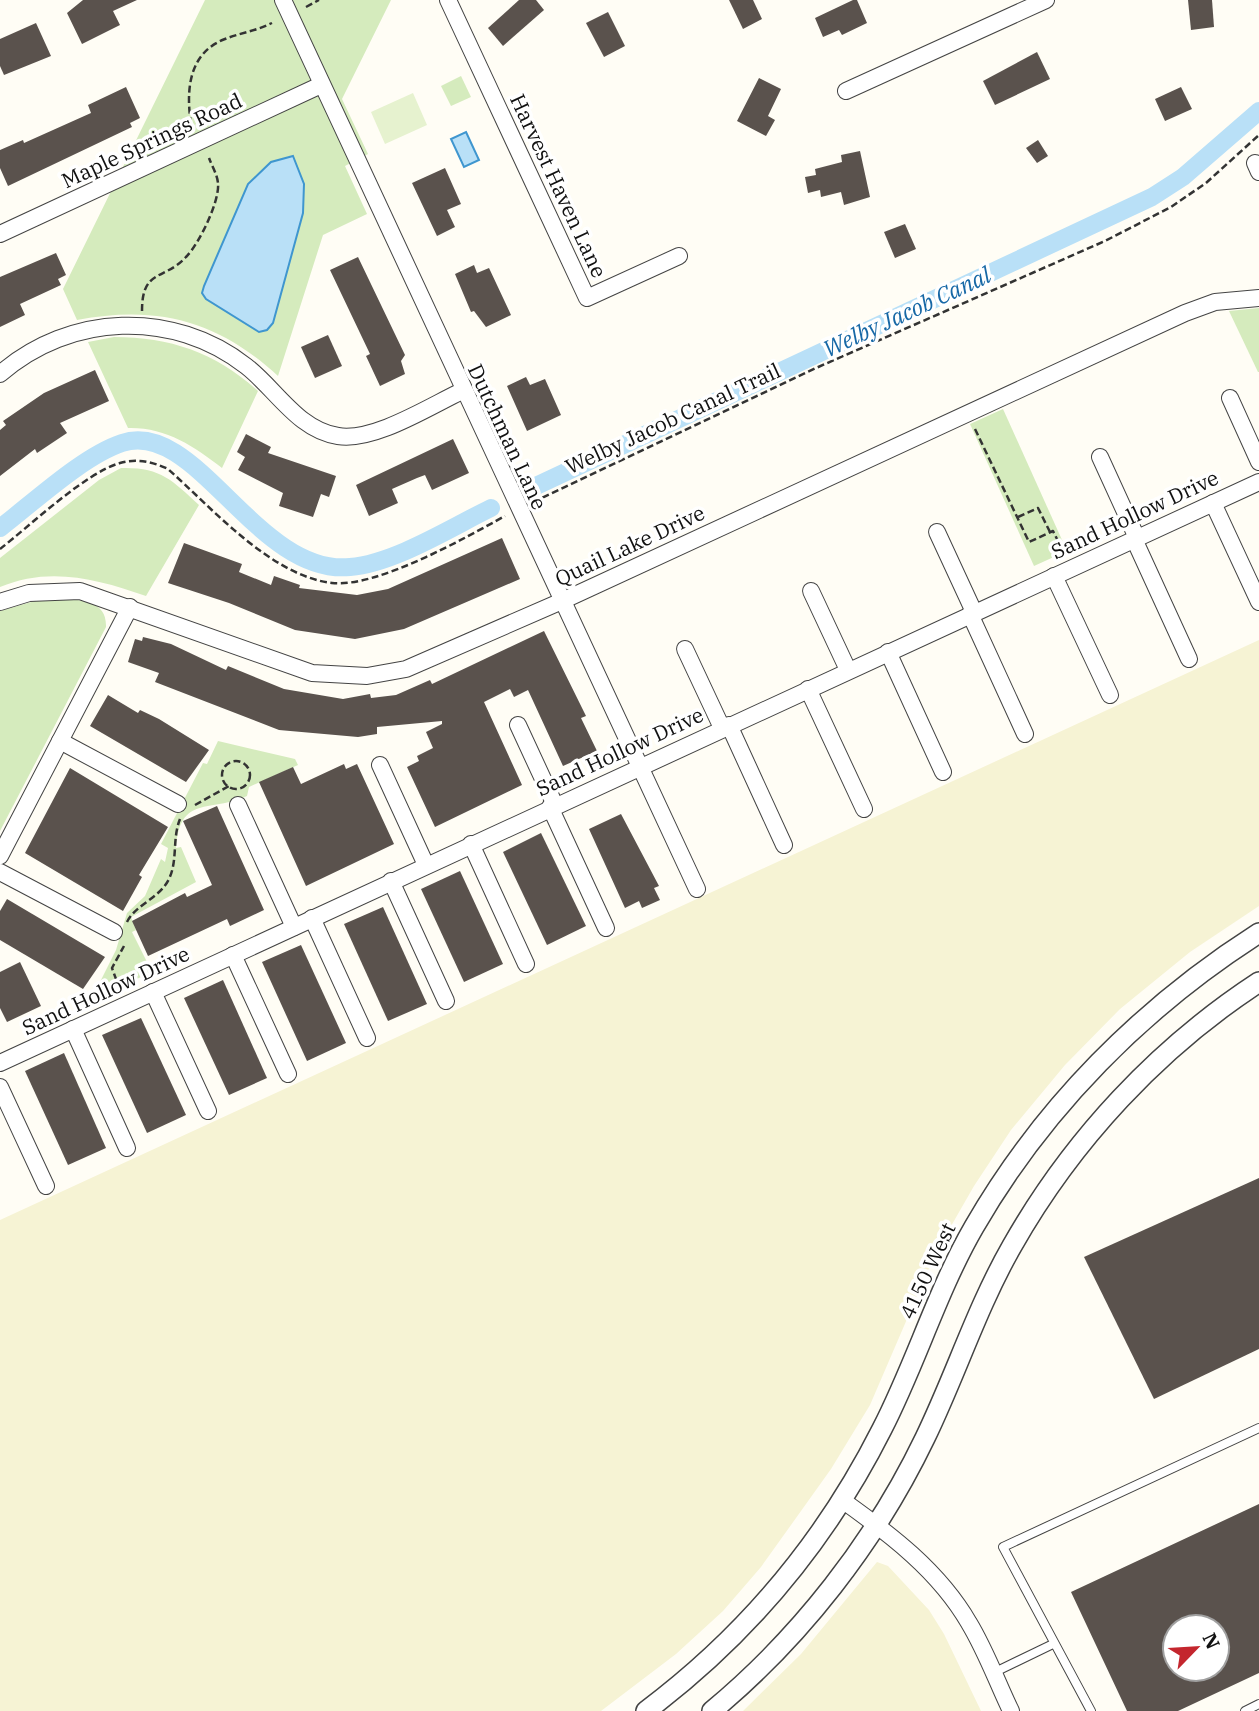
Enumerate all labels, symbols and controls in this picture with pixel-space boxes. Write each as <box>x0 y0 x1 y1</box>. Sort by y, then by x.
street label: Maple Springs Road <box>57 86 247 194</box>
street label: Harvest Haven Lane <box>504 89 614 282</box>
water label: Welby Jacob Canal <box>818 259 996 363</box>
street label: Welby Jacob Canal Trail <box>560 356 785 480</box>
street label: Dutchman Lane <box>462 359 554 514</box>
street label: Sand Hollow Drive <box>1046 463 1223 565</box>
street label: Quail Lake Drive <box>550 498 709 592</box>
street label: Sand Hollow Drive <box>531 700 708 802</box>
street label: Sand Hollow Drive <box>17 939 194 1041</box>
street label: 4150 West <box>893 1218 962 1323</box>
north arrow <box>1161 1613 1231 1683</box>
text: N <box>1197 1629 1225 1653</box>

